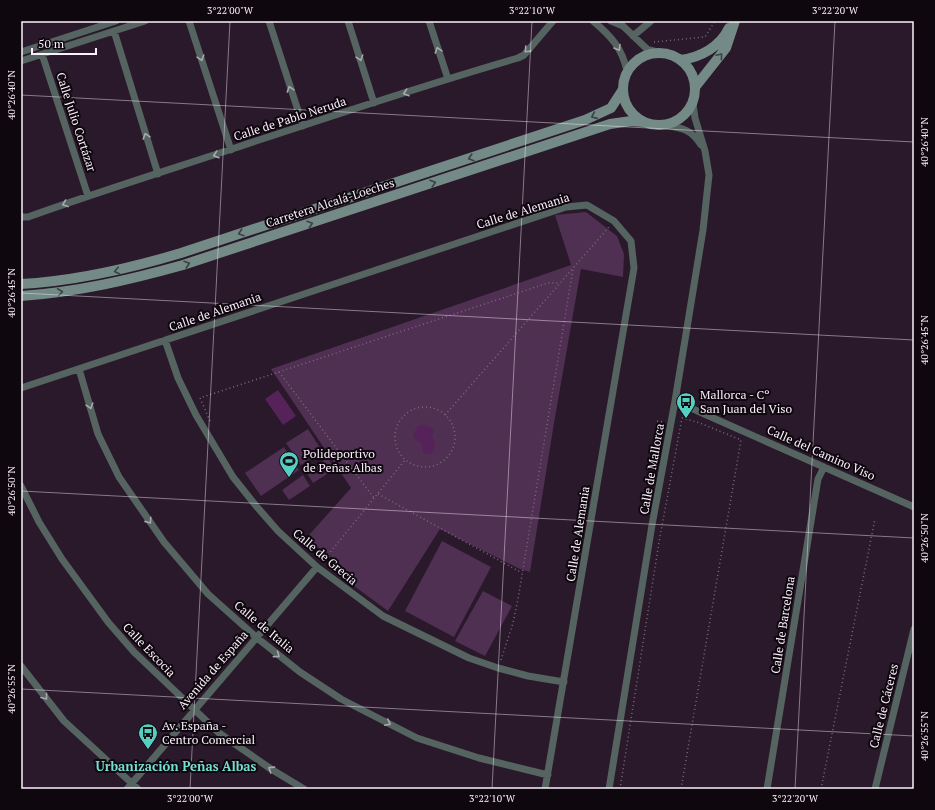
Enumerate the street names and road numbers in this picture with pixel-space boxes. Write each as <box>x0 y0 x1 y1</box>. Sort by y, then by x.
street label: Calle Julio Cortázar <box>53 70 100 174</box>
street label: Calle de Pablo Neruda <box>232 93 348 144</box>
street label: Carretera Alcalá-Loeches <box>264 175 396 230</box>
street label: Calle de Alemania <box>475 189 571 232</box>
street label: Calle de Alemania <box>167 289 263 334</box>
street label: Calle de Mallorca <box>636 422 667 516</box>
street label: Calle del Camino Viso <box>765 422 878 483</box>
street label: Calle de Alemania <box>563 485 592 583</box>
street label: Calle de Grecia <box>290 525 361 588</box>
street label: Calle de Barcelona <box>767 575 798 675</box>
street label: Calle de Italia <box>231 597 297 656</box>
street label: Calle Escocia <box>120 619 179 680</box>
street label: Avenida de España <box>174 627 251 712</box>
street label: Calle de Cáceres <box>866 662 901 750</box>

